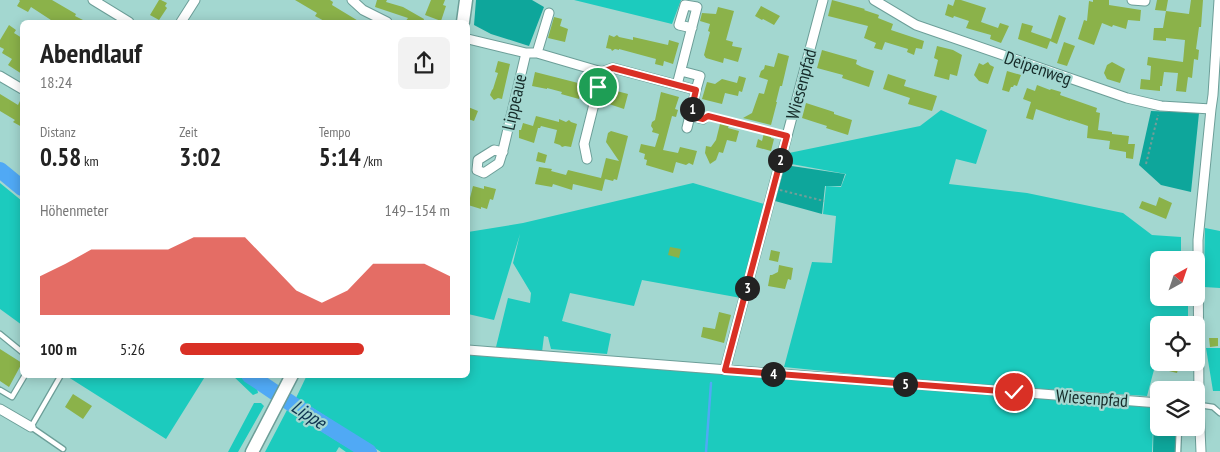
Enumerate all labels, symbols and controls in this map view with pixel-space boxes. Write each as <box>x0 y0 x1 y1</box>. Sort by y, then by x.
text: Abendlauf <box>40 34 142 71</box>
button: share <box>398 37 450 89</box>
street label: Wiesenpfad <box>781 46 821 122</box>
street label: Deipenweg <box>1001 46 1075 90</box>
pin <box>577 66 619 108</box>
text: 18:24 <box>40 72 72 92</box>
street label: Lippeaue <box>496 72 532 132</box>
icon: arrive <box>584 73 612 101</box>
pin: 1 <box>680 96 704 122</box>
text: 1 <box>689 100 696 118</box>
text: Distanz <box>40 123 76 141</box>
text: Zeit <box>179 123 198 141</box>
text: Tempo <box>319 123 351 141</box>
text: 0.58 <box>40 141 81 173</box>
text: 3:02 <box>179 141 221 173</box>
text: 5:14 <box>319 141 361 173</box>
pin: 2 <box>768 148 792 172</box>
text: 2 <box>777 151 784 169</box>
text: km <box>81 152 99 170</box>
text: /km <box>361 152 382 170</box>
text: Höhenmeter <box>40 200 108 220</box>
text: 149–154 m <box>385 200 450 220</box>
north arrow <box>1150 251 1205 306</box>
map controls <box>1150 251 1205 436</box>
pin: 3 <box>734 276 760 300</box>
text: 3 <box>744 279 751 297</box>
button: locate <box>1150 316 1205 371</box>
text: 100 m <box>40 339 77 359</box>
text: 5:26 <box>120 339 145 359</box>
pin: 4 <box>760 362 786 386</box>
text: 4 <box>770 365 777 383</box>
pin <box>993 371 1035 413</box>
pin: 5 <box>892 372 918 396</box>
text: 5 <box>902 375 909 393</box>
icon: check <box>1000 378 1028 406</box>
button: layers <box>1150 381 1205 436</box>
street label: Wiesenpfad <box>1055 384 1129 412</box>
water label: Lippe <box>287 394 332 435</box>

